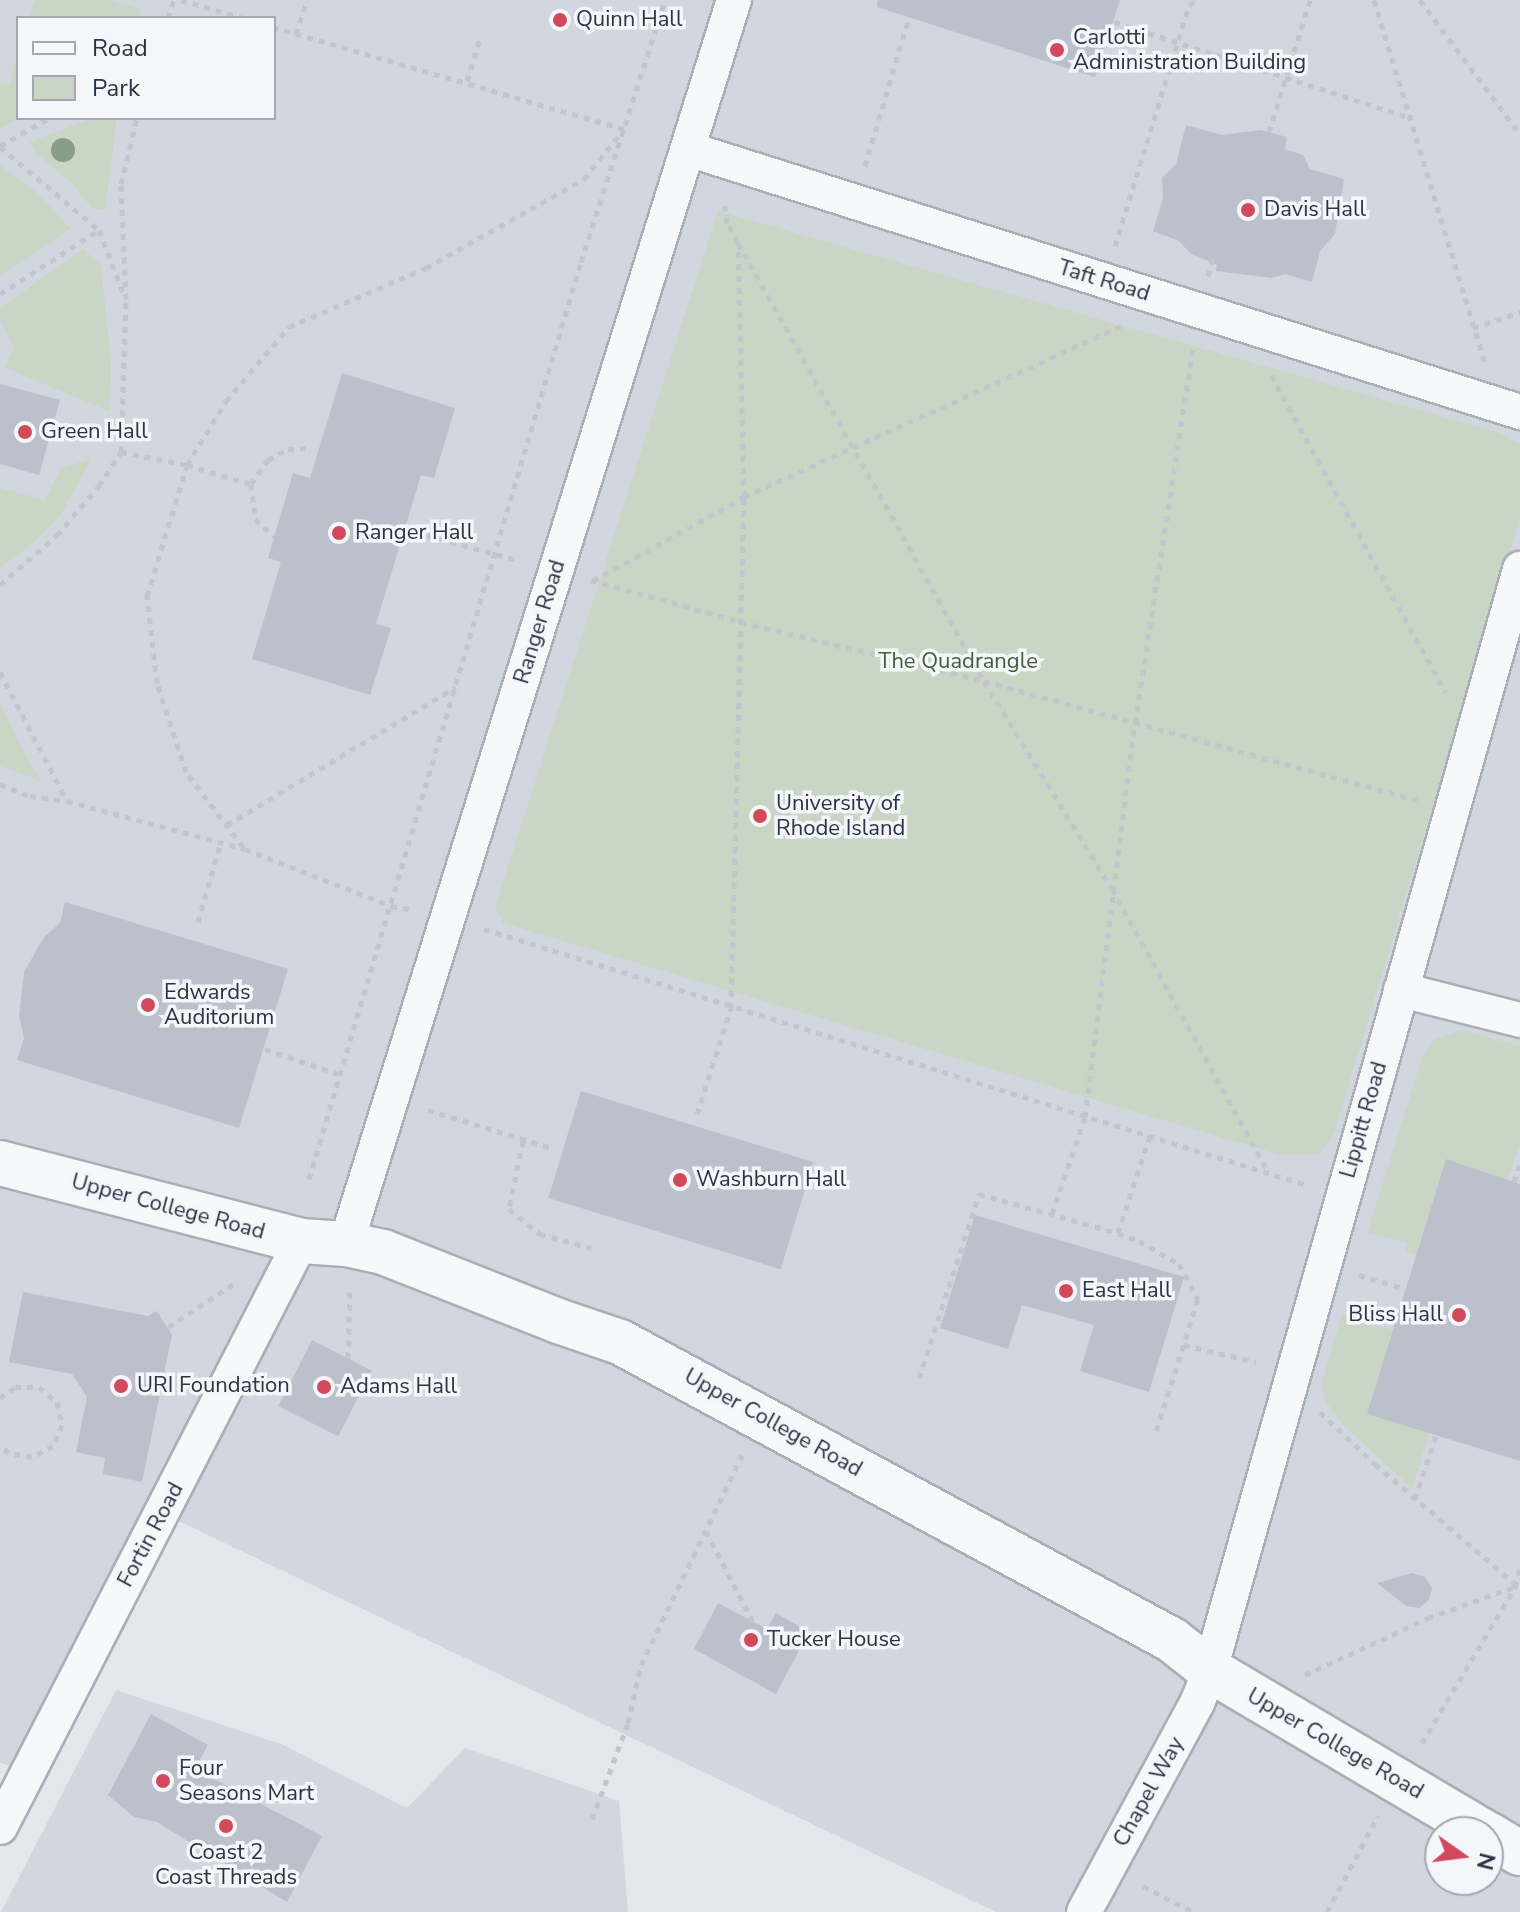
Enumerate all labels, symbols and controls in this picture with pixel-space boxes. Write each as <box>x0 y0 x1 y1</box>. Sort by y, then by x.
place label: Quinn Hall <box>576 7 682 33</box>
marker: Quinn Hall <box>551 11 569 29</box>
legend <box>16 16 276 120</box>
place label: Carlotti Administration Building <box>1073 24 1306 76</box>
text: Road <box>92 32 148 64</box>
marker: Carlotti Administration Building <box>1048 41 1066 59</box>
text: Park <box>92 72 140 104</box>
place label: Davis Hall <box>1264 197 1366 223</box>
marker: Davis Hall <box>1239 201 1257 219</box>
street label: Taft Road <box>1055 255 1153 307</box>
place label: Green Hall <box>41 419 148 445</box>
marker: Green Hall <box>16 423 34 441</box>
place label: Ranger Hall <box>355 520 473 546</box>
marker: Ranger Hall <box>330 524 348 542</box>
street label: Ranger Road <box>509 557 571 687</box>
park label: The Quadrangle <box>878 649 1038 675</box>
place label: University of Rhode Island <box>776 790 905 842</box>
marker: University of Rhode Island <box>751 807 769 825</box>
place label: Edwards Auditorium <box>164 979 274 1030</box>
marker: Edwards Auditorium <box>139 996 157 1014</box>
street label: Lippitt Road <box>1335 1059 1393 1181</box>
place label: Washburn Hall <box>696 1167 846 1193</box>
street label: Upper College Road <box>68 1168 268 1246</box>
marker: Washburn Hall <box>671 1171 689 1189</box>
place label: East Hall <box>1082 1278 1172 1304</box>
marker: East Hall <box>1057 1282 1075 1300</box>
place label: Bliss Hall <box>1348 1302 1443 1328</box>
marker: Bliss Hall <box>1450 1306 1468 1324</box>
street label: Upper College Road <box>679 1363 867 1483</box>
place label: URI Foundation <box>137 1373 290 1399</box>
place label: Adams Hall <box>340 1374 457 1400</box>
marker: URI Foundation <box>112 1377 130 1395</box>
marker: Adams Hall <box>315 1378 333 1396</box>
street label: Fortin Road <box>112 1478 190 1592</box>
place label: Tucker House <box>767 1627 901 1653</box>
marker: Tucker House <box>742 1631 760 1649</box>
street label: Upper College Road <box>1242 1683 1428 1805</box>
street label: Chapel Way <box>1108 1732 1190 1852</box>
place label: Four Seasons Mart <box>179 1755 314 1806</box>
marker: Four Seasons Mart <box>154 1772 172 1790</box>
north arrow <box>1424 1816 1504 1896</box>
marker: Coast 2 Coast Threads <box>217 1817 235 1835</box>
place label: Coast 2 Coast Threads <box>155 1839 297 1890</box>
text: N <box>1469 1850 1502 1873</box>

